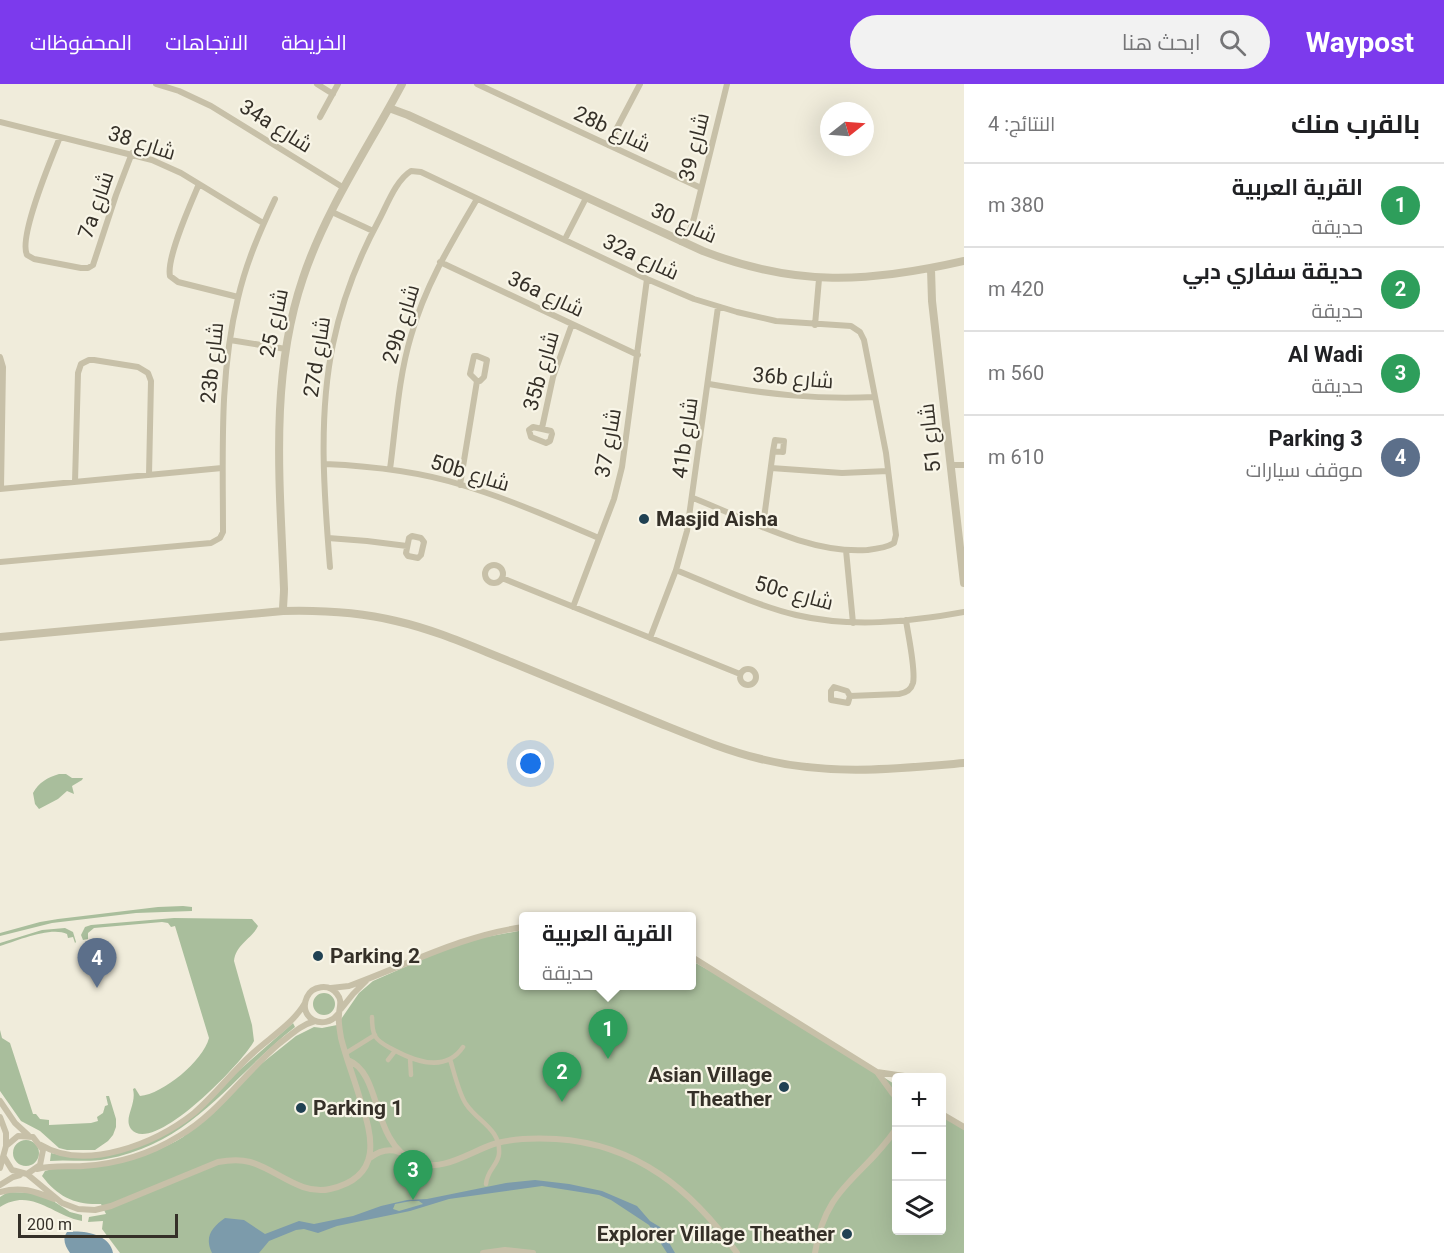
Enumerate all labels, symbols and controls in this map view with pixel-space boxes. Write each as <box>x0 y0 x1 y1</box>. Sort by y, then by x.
search box <box>850 15 1270 69</box>
icon: search <box>1216 26 1249 59</box>
text: Waypost <box>1306 26 1414 59</box>
text: ابحث هنا <box>1122 30 1201 55</box>
text: المحفوظات <box>30 31 132 55</box>
text: الاتجاهات <box>165 31 248 55</box>
text: الخريطة <box>281 31 347 55</box>
street label: 34a شارع <box>234 94 317 159</box>
street label: 28b شارع <box>569 101 654 159</box>
north arrow <box>820 102 874 156</box>
text: بالقرب منك <box>1291 109 1420 139</box>
street label: شارع 39 <box>674 110 716 184</box>
text: النتائج: 4 <box>988 112 1056 136</box>
street label: شارع 38 <box>105 121 179 167</box>
street label: 7a شارع <box>73 168 120 242</box>
text: القرية العربية <box>1232 175 1363 200</box>
text: 380 m <box>988 193 1044 217</box>
text: 1 <box>1395 193 1406 217</box>
street label: شارع 30 <box>647 198 721 250</box>
text: حديقة <box>1312 215 1363 239</box>
street label: 32a شارع <box>598 229 683 287</box>
text: حديقة سفاري دبي <box>1183 259 1363 284</box>
street label: 36a شارع <box>503 266 588 324</box>
text: 420 m <box>988 277 1044 301</box>
text: 2 <box>1395 277 1406 301</box>
street label: 29b شارع <box>378 282 426 367</box>
street label: شارع 25 <box>255 287 295 360</box>
text: حديقة <box>1312 299 1363 323</box>
street label: 27d شارع <box>299 315 337 399</box>
street label: 23b شارع <box>196 321 230 405</box>
street label: 35b شارع <box>518 329 566 414</box>
text: Al Wadi <box>1288 342 1363 367</box>
text: 560 m <box>988 361 1044 385</box>
text: 3 <box>1395 361 1406 385</box>
street label: 36b شارع <box>751 363 835 395</box>
text: حديقة <box>1312 374 1363 398</box>
street label: 41b شارع <box>667 396 705 480</box>
street label: شارع 51 <box>914 402 948 474</box>
street label: شارع 37 <box>590 407 628 480</box>
text: Parking 3 <box>1269 426 1363 451</box>
text: 610 m <box>988 445 1044 469</box>
text: 4 <box>1395 445 1406 469</box>
street label: 50b شارع <box>427 450 512 498</box>
text: موقف سيارات <box>1246 458 1363 482</box>
place label: Masjid Aisha <box>656 507 778 531</box>
marker: Masjid Aisha <box>637 512 651 526</box>
street label: 50c شارع <box>751 571 836 617</box>
your location <box>516 749 545 778</box>
popup <box>519 912 696 990</box>
text: القرية العربية <box>542 921 673 946</box>
pin: 4 <box>78 938 116 988</box>
place label: Parking 2 <box>330 944 420 968</box>
marker: Parking 2 <box>311 949 325 963</box>
text: حديقة <box>542 961 593 985</box>
pin: 1 <box>588 1010 628 1059</box>
pin: 2 <box>542 1052 582 1102</box>
place label: Asian Village Theather <box>648 1063 772 1111</box>
map controls <box>892 1073 946 1235</box>
button: + <box>892 1073 946 1127</box>
marker: Asian Village Theather <box>777 1080 791 1094</box>
place label: Parking 1 <box>313 1096 403 1120</box>
marker: Parking 1 <box>294 1101 308 1115</box>
button: − <box>892 1127 946 1181</box>
pin: 3 <box>394 1150 432 1200</box>
button: layers <box>892 1181 946 1235</box>
scale bar <box>18 1211 178 1238</box>
text: 200 m <box>27 1215 72 1234</box>
place label: Explorer Village Theather <box>597 1222 835 1246</box>
marker: Explorer Village Theather <box>840 1227 854 1241</box>

